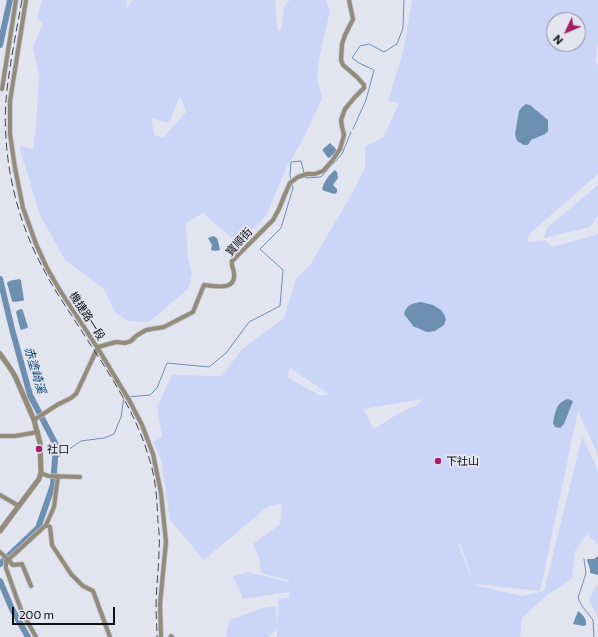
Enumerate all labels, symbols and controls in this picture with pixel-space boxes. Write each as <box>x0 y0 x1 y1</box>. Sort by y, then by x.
north arrow <box>546 12 586 52</box>
text: N <box>550 33 565 47</box>
street label: 寶順街 <box>223 225 255 259</box>
street label: 機捷路一段 <box>66 289 108 343</box>
water label: 赤塗崎溪 <box>21 345 49 395</box>
place label: 社口 <box>47 442 69 456</box>
marker: 社口 <box>34 444 44 454</box>
place label: 下社山 <box>446 454 479 468</box>
marker: 下社山 <box>433 456 443 466</box>
scale bar <box>14 599 117 625</box>
text: 200 m <box>19 607 54 621</box>

